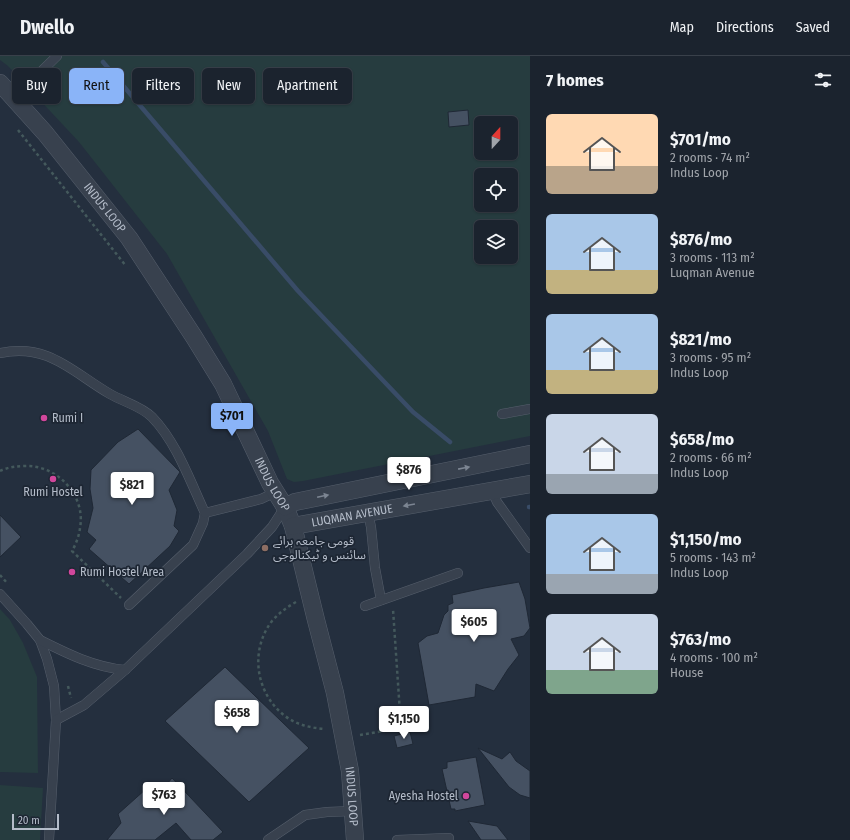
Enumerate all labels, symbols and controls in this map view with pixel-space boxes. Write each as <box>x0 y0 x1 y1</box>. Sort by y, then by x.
text: Dwello <box>20 16 74 39</box>
text: Map <box>670 19 694 36</box>
text: Directions <box>716 19 774 36</box>
text: Saved <box>796 19 830 36</box>
chip: Buy <box>12 68 61 104</box>
chip: Rent <box>69 68 124 104</box>
chip: Filters <box>132 68 194 104</box>
chip: New <box>202 68 255 104</box>
chip: Apartment <box>263 68 352 104</box>
icon: filters <box>812 69 834 91</box>
text: 7 homes <box>546 70 604 91</box>
north arrow <box>474 116 518 160</box>
map controls <box>474 116 518 264</box>
text: $701/mo <box>670 129 731 150</box>
icon: home <box>578 130 626 178</box>
text: 2 rooms · 74 m² <box>670 150 750 165</box>
text: Indus Loop <box>670 165 729 180</box>
button: locate <box>474 168 518 212</box>
street label: INDUS LOOP <box>81 180 129 235</box>
button: layers <box>474 220 518 264</box>
text: $876/mo <box>670 229 732 250</box>
icon: home <box>578 230 626 278</box>
text: 3 rooms · 113 m² <box>670 250 755 265</box>
text: Luqman Avenue <box>670 265 755 280</box>
text: $821/mo <box>670 329 732 350</box>
icon: home <box>578 330 626 378</box>
text: 3 rooms · 95 m² <box>670 350 751 365</box>
text: Indus Loop <box>670 365 729 380</box>
pin: $701 <box>208 403 256 437</box>
text: $701 <box>220 408 244 423</box>
place label: Rumi I <box>52 411 83 425</box>
marker: Rumi I <box>39 413 49 423</box>
text: $658/mo <box>670 429 734 450</box>
icon: home <box>578 430 626 478</box>
text: 2 rooms · 66 m² <box>670 450 752 465</box>
street label: INDUS LOOP <box>252 455 293 513</box>
pin: $876 <box>385 457 433 491</box>
text: $876 <box>396 462 422 477</box>
one-way arrow <box>458 464 470 470</box>
text: Indus Loop <box>670 465 729 480</box>
pin: $821 <box>108 472 156 506</box>
marker: Rumi Hostel <box>48 474 58 484</box>
text: $821 <box>120 477 144 492</box>
place label: Rumi Hostel <box>23 485 83 499</box>
one-way arrow <box>316 493 329 499</box>
street label: LUQMAN AVENUE <box>310 501 394 530</box>
one-way arrow <box>403 503 415 509</box>
text: $1,150/mo <box>670 529 742 550</box>
icon: home <box>578 530 626 578</box>
place label: قومی جامعہ برائے سائنس و ٹیکنالوجی <box>273 534 366 562</box>
marker: قومی جامعہ برائے سائنس و ٹیکنالوجی <box>260 543 270 553</box>
text: 5 rooms · 143 m² <box>670 550 756 565</box>
place label: Rumi Hostel Area <box>80 565 164 579</box>
text: Indus Loop <box>670 565 729 580</box>
marker: Rumi Hostel Area <box>67 567 77 577</box>
pin: $605 <box>450 609 498 643</box>
text: $605 <box>461 614 487 629</box>
text: $763/mo <box>670 629 731 650</box>
icon: home <box>578 630 626 678</box>
text: 4 rooms · 100 m² <box>670 650 758 665</box>
text: House <box>670 665 704 680</box>
pin: $658 <box>213 700 261 734</box>
text: $658 <box>224 705 250 720</box>
pin: $1,150 <box>371 706 437 740</box>
text: $1,150 <box>388 711 420 726</box>
street label: INDUS LOOP <box>342 766 361 827</box>
pin: $763 <box>140 782 188 816</box>
text: $763 <box>152 787 176 802</box>
place label: Ayesha Hostel <box>389 789 458 803</box>
marker: Ayesha Hostel <box>461 791 471 801</box>
scale bar <box>12 812 59 831</box>
text: 20 m <box>18 814 40 827</box>

